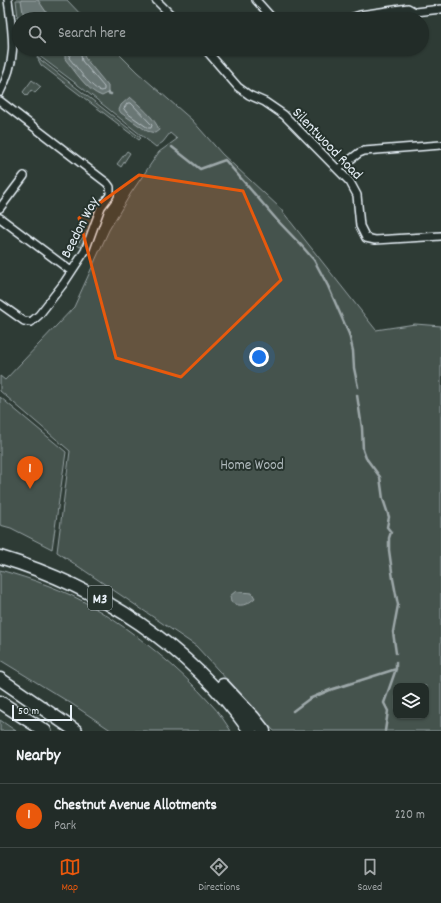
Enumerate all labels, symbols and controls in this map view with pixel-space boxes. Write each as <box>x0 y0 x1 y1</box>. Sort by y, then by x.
search box <box>12 12 429 56</box>
icon: search <box>26 23 48 45</box>
text: Search here <box>58 23 126 45</box>
street label: Silentwood Road <box>286 103 367 186</box>
street label: Beedon Way <box>56 193 106 262</box>
your location <box>249 347 269 367</box>
park label: Home Wood <box>220 455 284 477</box>
pin: 1 <box>17 456 43 489</box>
road number: M3 <box>88 586 112 610</box>
map controls <box>393 683 429 719</box>
button: layers <box>393 683 429 719</box>
scale bar <box>12 703 72 722</box>
text: 50 m <box>18 704 39 720</box>
text: Nearby <box>16 745 60 769</box>
text: Chestnut Avenue Allotments <box>54 795 217 817</box>
text: 1 <box>28 806 30 825</box>
text: 220 m <box>395 806 425 825</box>
text: Park <box>54 817 76 836</box>
tab: Map <box>59 856 81 896</box>
tab: Directions <box>198 856 240 896</box>
tab: Saved <box>358 856 382 896</box>

